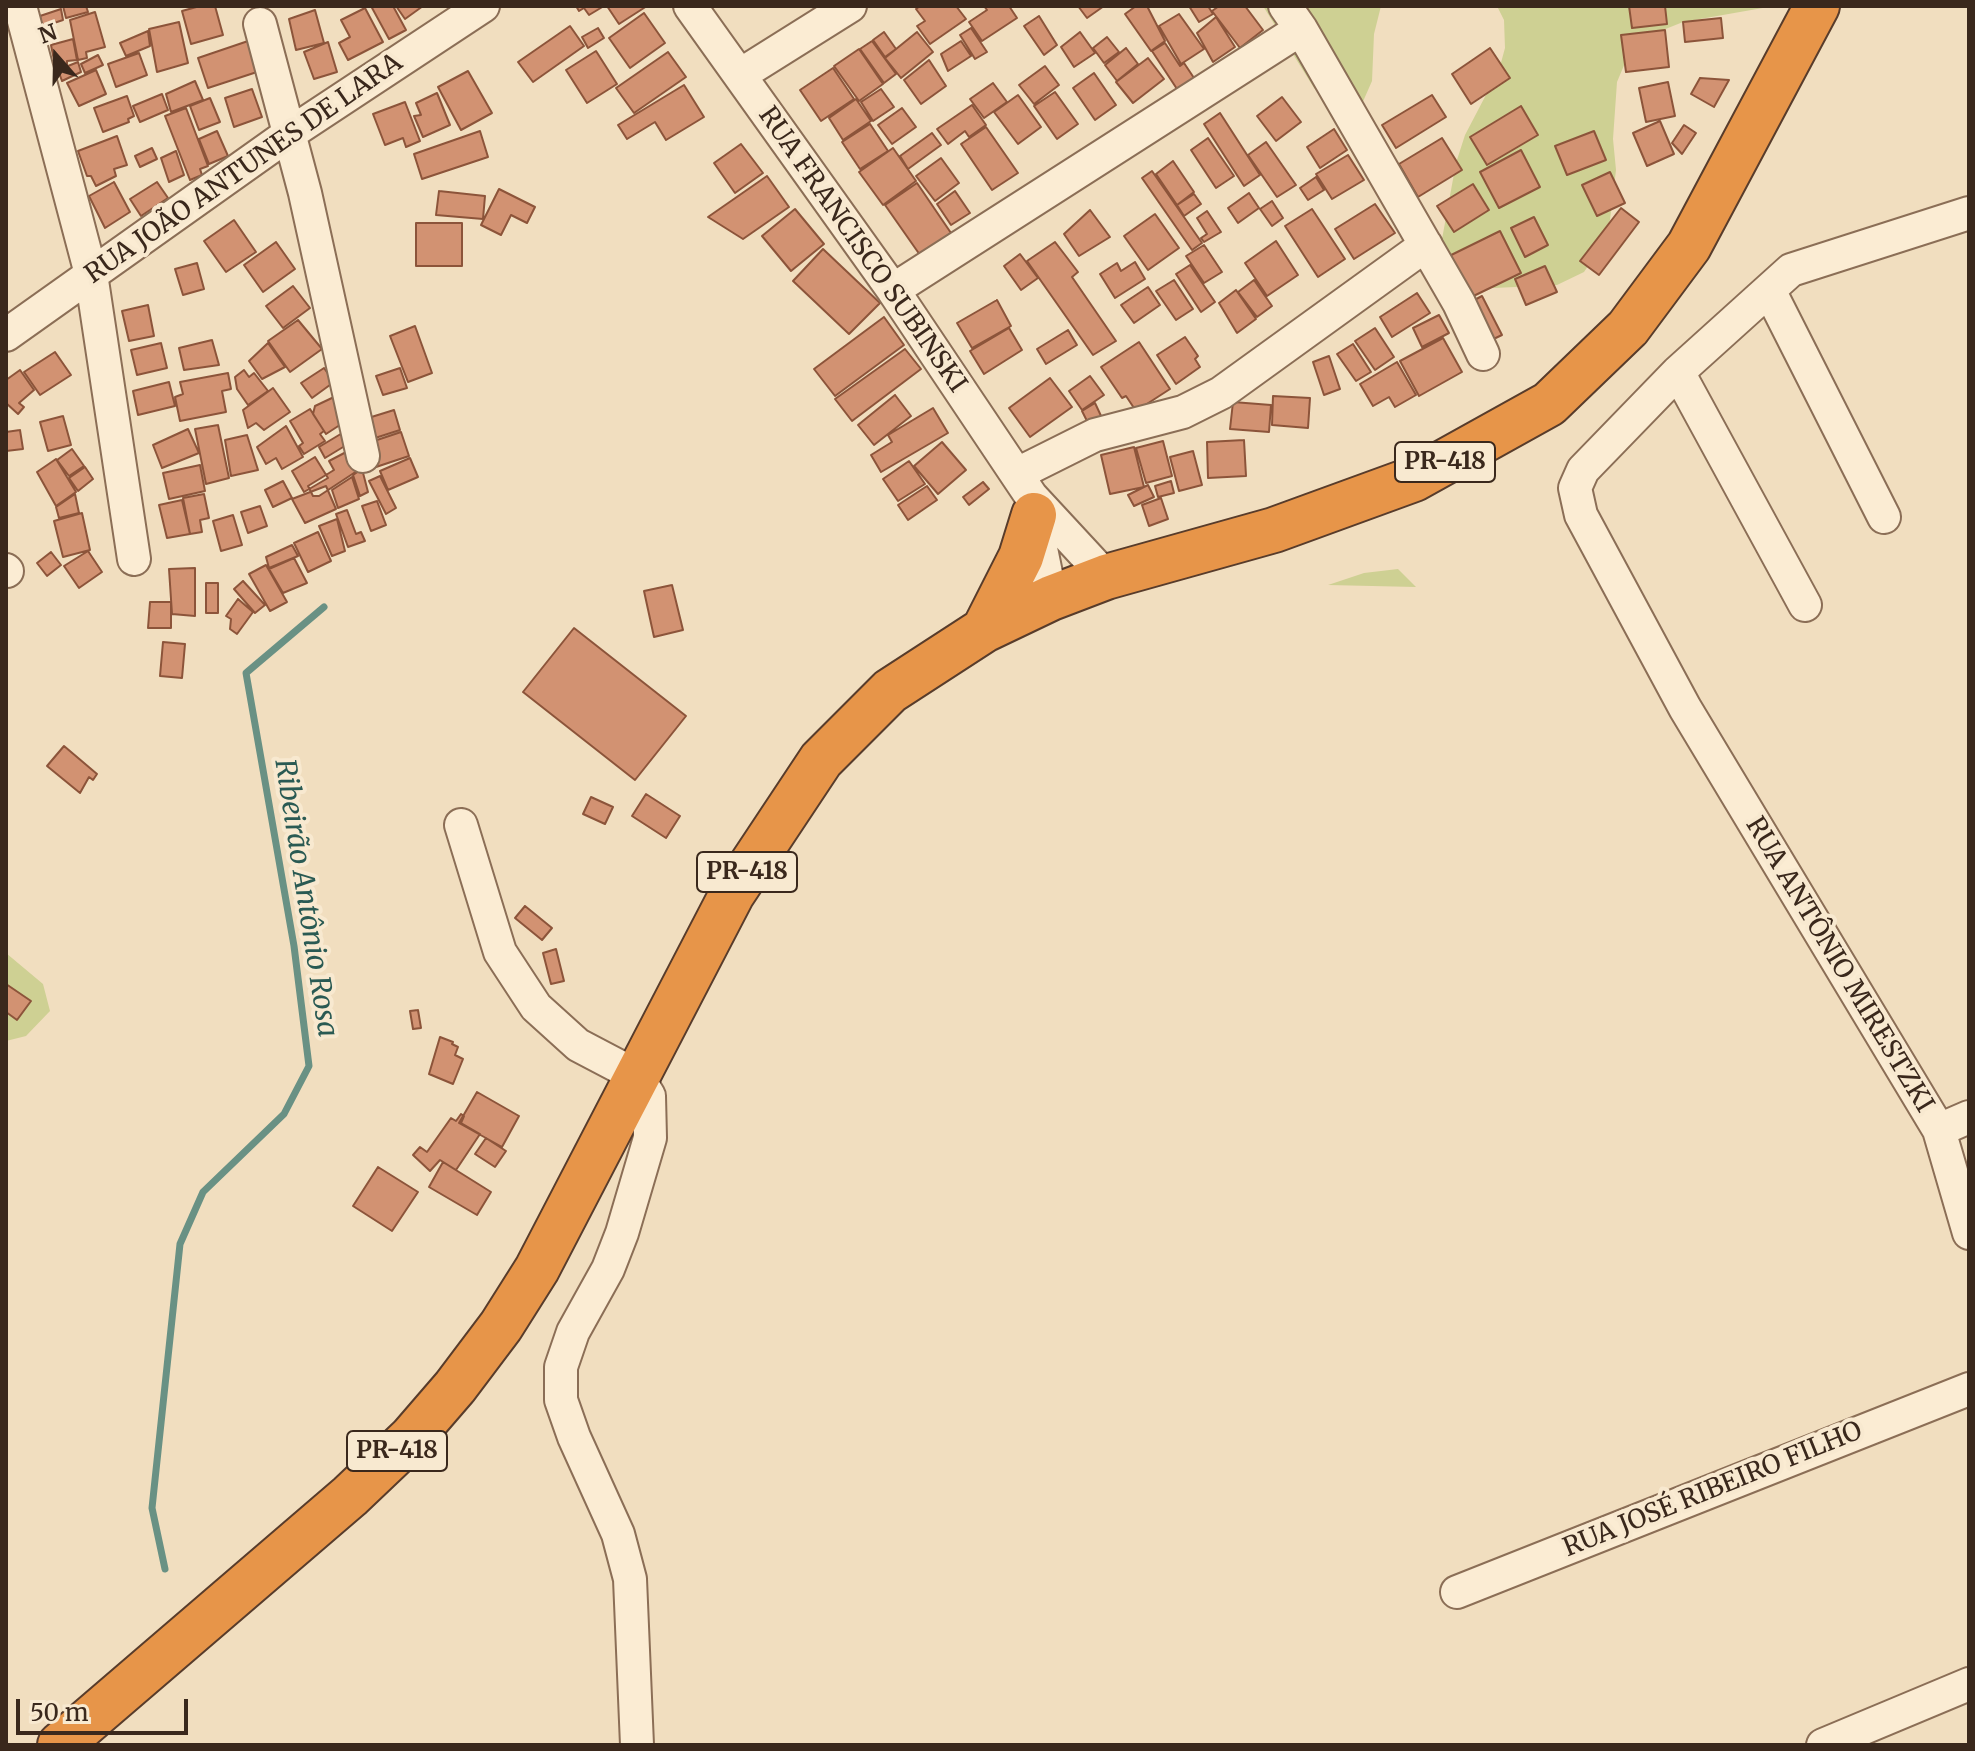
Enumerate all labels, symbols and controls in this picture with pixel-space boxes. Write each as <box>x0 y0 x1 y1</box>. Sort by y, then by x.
north arrow <box>16 16 96 96</box>
text: N <box>35 17 61 50</box>
street label: RUA JOÃO ANTUNES DE LARA <box>80 47 408 291</box>
street label: RUA FRANCISCO SUBINSKI <box>751 101 973 399</box>
road number: PR-418 <box>1395 442 1495 482</box>
water label: Ribeirão Antônio Rosa <box>266 757 344 1039</box>
street label: RUA ANTÔNIO MIRESTZKI <box>1738 812 1940 1118</box>
road number: PR-418 <box>697 852 797 892</box>
street label: RUA JOSÉ RIBEIRO FILHO <box>1559 1416 1867 1564</box>
road number: PR-418 <box>347 1431 447 1471</box>
scale bar <box>20 1683 192 1733</box>
text: 50 m <box>30 1697 89 1728</box>

